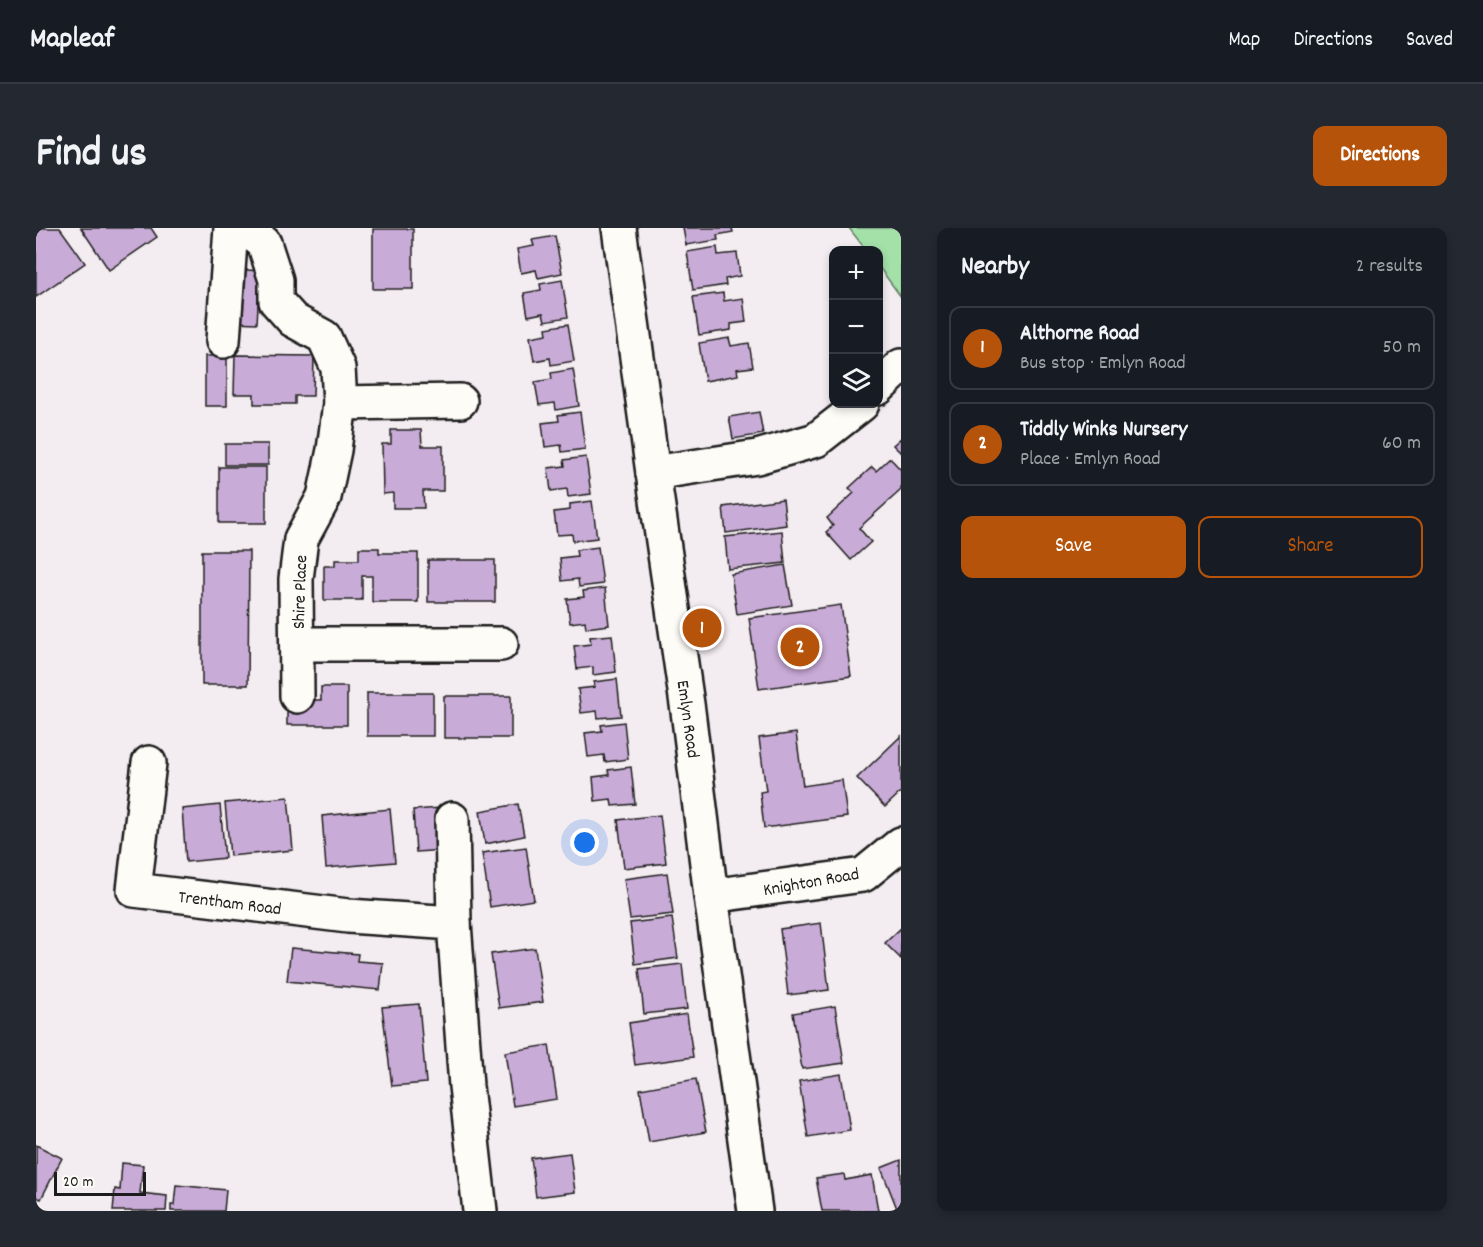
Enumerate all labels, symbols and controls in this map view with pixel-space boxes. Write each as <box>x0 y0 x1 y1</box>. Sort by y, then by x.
text: Mapleaf <box>30 21 114 61</box>
text: Map <box>1229 26 1260 56</box>
text: Directions <box>1293 26 1373 56</box>
text: Saved <box>1406 26 1453 56</box>
text: Find us <box>36 126 147 186</box>
button: Directions <box>1313 126 1447 186</box>
map controls <box>829 246 883 408</box>
button: + <box>829 246 883 300</box>
text: Nearby <box>961 249 1029 286</box>
text: 2 results <box>1356 253 1423 281</box>
button: − <box>829 300 883 354</box>
text: Althorne Road <box>1020 319 1139 350</box>
text: 1 <box>980 334 985 362</box>
text: 50 m <box>1383 334 1421 362</box>
text: Bus stop · Emlyn Road <box>1020 350 1186 378</box>
button: layers <box>829 354 883 408</box>
text: Tiddly Winks Nursery <box>1020 415 1187 446</box>
text: 2 <box>978 430 987 458</box>
text: 60 m <box>1382 430 1421 458</box>
text: Place · Emlyn Road <box>1020 446 1161 474</box>
button: Save <box>961 516 1186 578</box>
button: Share <box>1198 516 1423 578</box>
street label: Shire Place <box>288 554 315 630</box>
pin: 1 <box>682 606 722 650</box>
pin: 2 <box>780 624 819 670</box>
street label: Emlyn Road <box>669 679 704 760</box>
your location <box>570 828 599 857</box>
street label: Knighton Road <box>762 863 861 904</box>
street label: Trentham Road <box>177 886 283 923</box>
scale bar <box>54 1169 146 1196</box>
text: 20 m <box>63 1171 93 1194</box>

